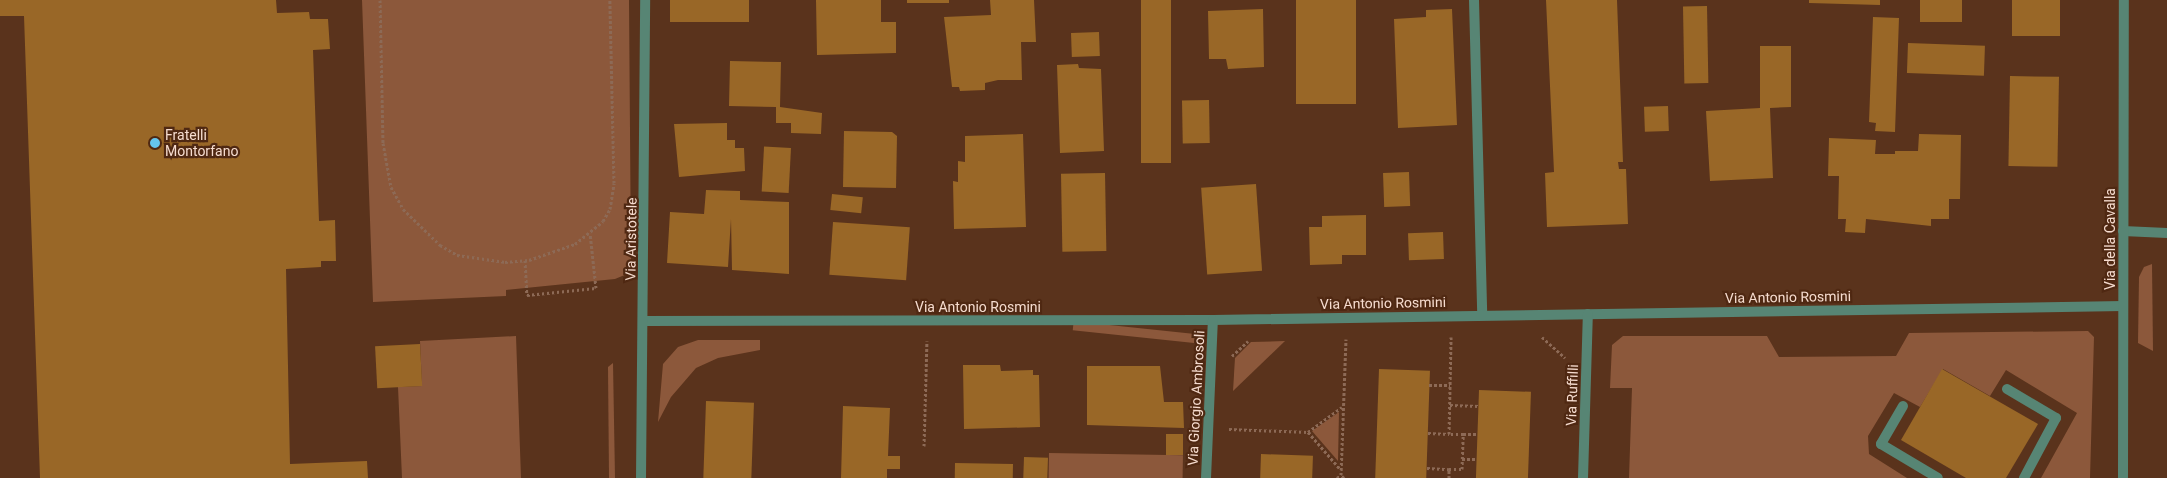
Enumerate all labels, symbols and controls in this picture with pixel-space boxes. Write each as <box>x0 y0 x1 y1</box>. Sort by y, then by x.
place label: Fratelli Montorfano <box>165 127 238 160</box>
marker: Fratelli Montorfano <box>149 137 161 149</box>
street label: Via della Cavalla <box>2102 188 2118 290</box>
street label: Via Aristotele <box>622 197 640 281</box>
street label: Via Antonio Rosmini <box>1725 288 1851 306</box>
street label: Via Antonio Rosmini <box>1320 294 1446 312</box>
street label: Via Antonio Rosmini <box>915 299 1041 315</box>
street label: Via Giorgio Ambrosoli <box>1184 330 1208 466</box>
street label: Via Ruffilli <box>1563 364 1581 426</box>

